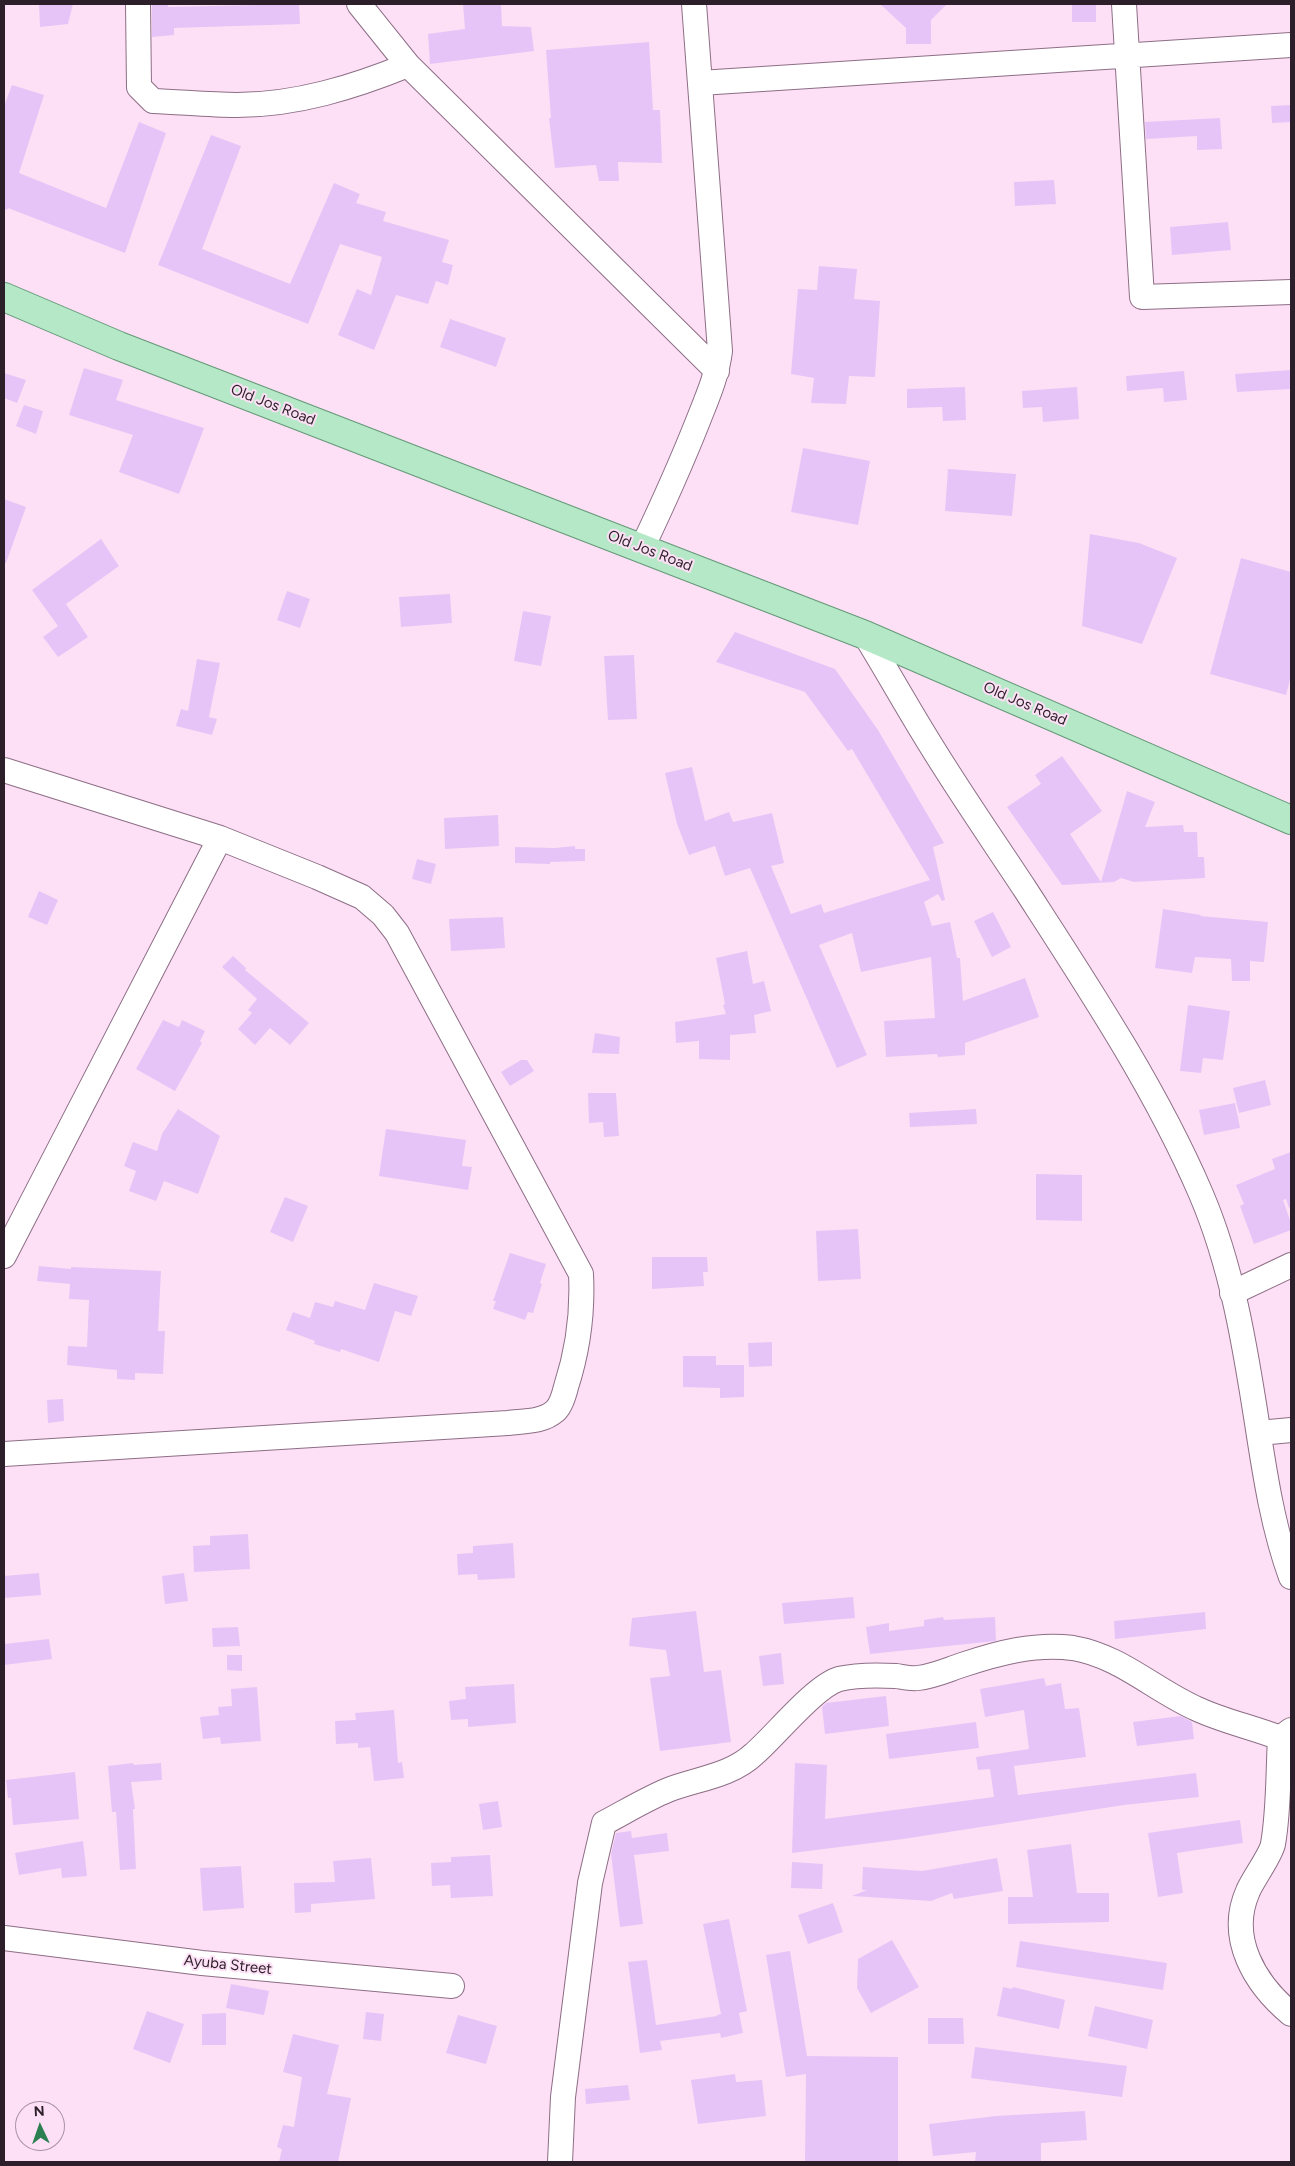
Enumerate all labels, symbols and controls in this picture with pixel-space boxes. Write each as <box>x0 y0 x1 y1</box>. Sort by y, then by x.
street label: Old Jos Road <box>228 381 318 429</box>
street label: Old Jos Road <box>605 527 695 575</box>
street label: Old Jos Road <box>980 678 1070 730</box>
street label: Ayuba Street <box>183 1951 273 1979</box>
north arrow <box>15 2101 65 2151</box>
text: N <box>33 2103 45 2120</box>

